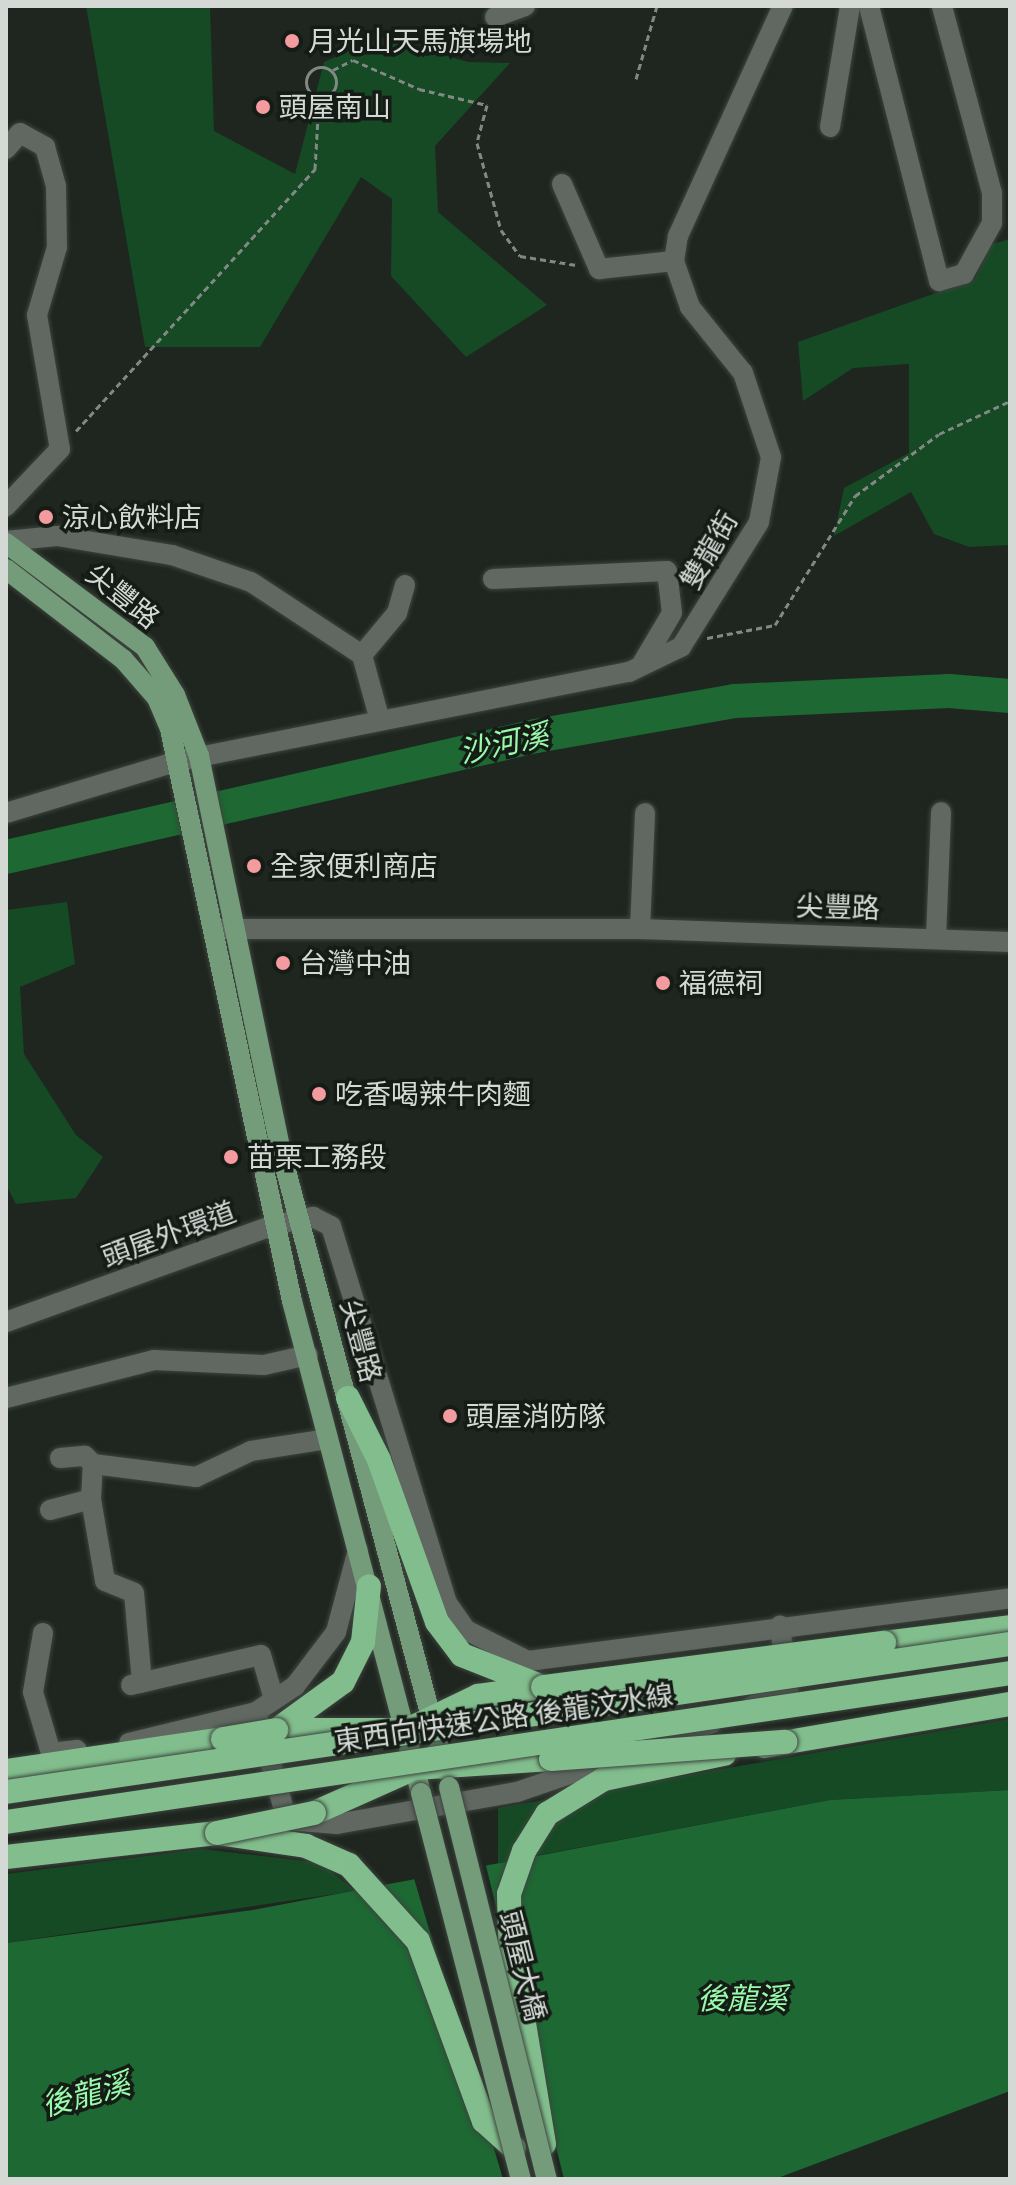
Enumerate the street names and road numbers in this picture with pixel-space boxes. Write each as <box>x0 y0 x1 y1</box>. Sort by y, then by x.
street label: 雙龍街 <box>673 505 745 595</box>
street label: 尖豐路 <box>80 557 166 635</box>
street label: 尖豐路 <box>795 889 881 925</box>
street label: 頭屋外環道 <box>97 1194 241 1274</box>
street label: 尖豐路 <box>334 1296 388 1386</box>
street label: 東西向快速公路 後龍汶水線 <box>332 1678 676 1758</box>
street label: 頭屋大橋 <box>493 1908 553 2024</box>

